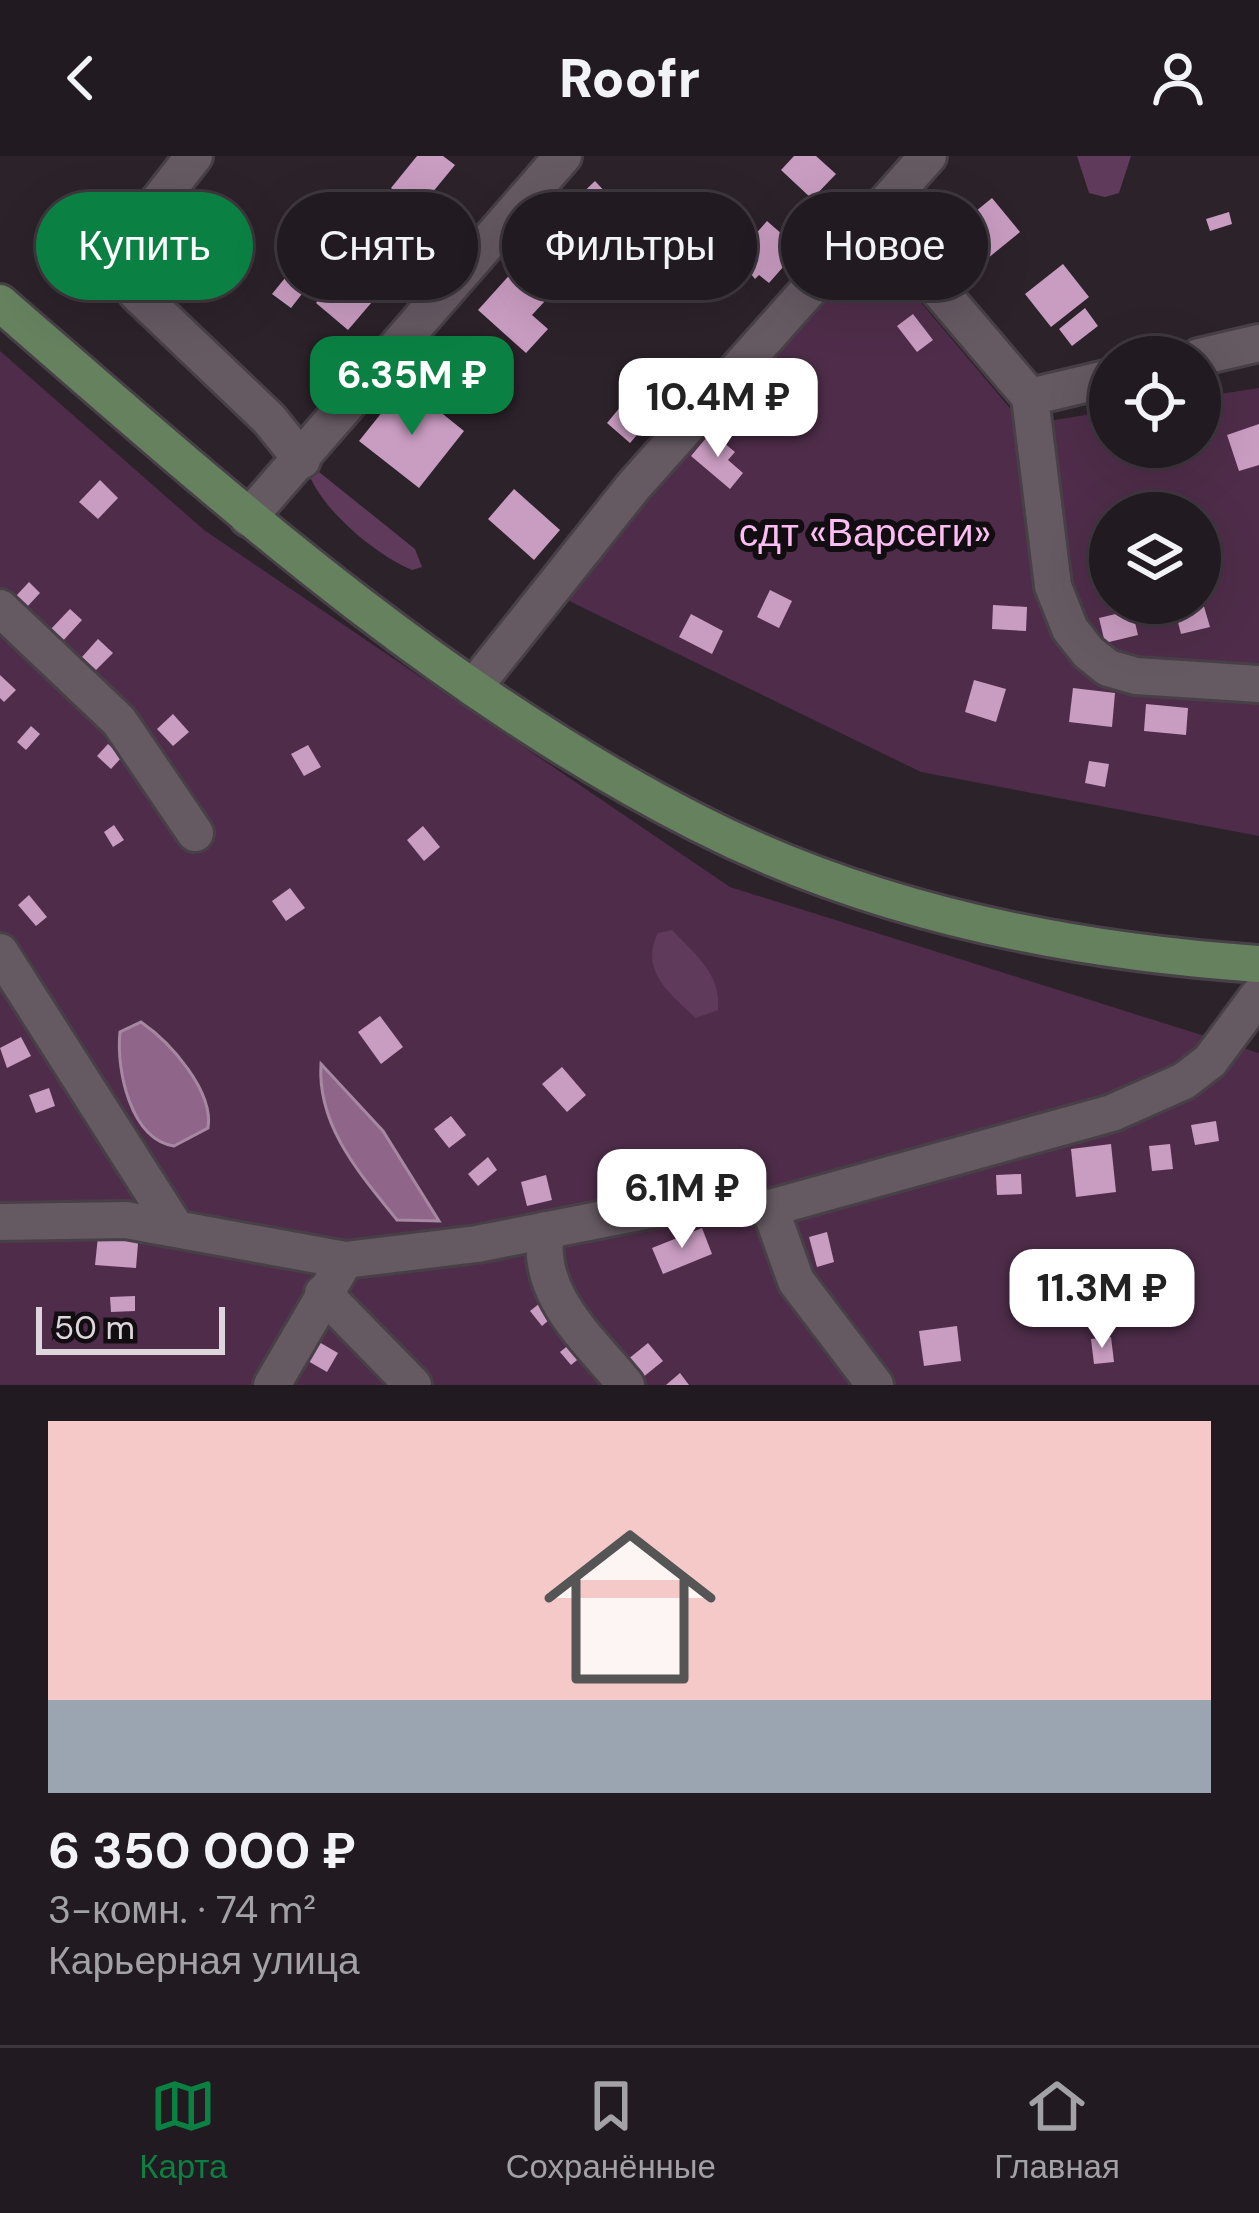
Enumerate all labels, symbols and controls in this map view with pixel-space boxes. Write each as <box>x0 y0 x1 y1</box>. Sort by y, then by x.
text: Roofr <box>559 43 700 114</box>
icon: back <box>48 45 114 111</box>
icon: person <box>1145 45 1211 111</box>
chip: Купить <box>36 192 253 300</box>
chip: Снять <box>277 192 478 300</box>
chip: Фильтры <box>502 192 757 300</box>
chip: Новое <box>781 192 988 300</box>
pin: 6.35M ₽ <box>301 336 523 438</box>
map controls <box>1089 336 1221 624</box>
button: locate <box>1089 336 1221 468</box>
text: 6.35M ₽ <box>337 349 487 400</box>
pin: 10.4M ₽ <box>607 358 829 460</box>
text: 10.4M ₽ <box>646 371 790 422</box>
button: layers <box>1089 492 1221 624</box>
park label: сдт «Варсеги» <box>739 507 991 558</box>
pin: 6.1M ₽ <box>584 1149 780 1251</box>
text: 6.1M ₽ <box>624 1162 740 1213</box>
pin: 11.3M ₽ <box>991 1249 1213 1351</box>
text: 11.3M ₽ <box>1037 1262 1167 1313</box>
scale bar <box>36 1301 225 1354</box>
text: 50 m <box>54 1306 135 1349</box>
icon: home <box>522 1499 738 1715</box>
text: 6 350 000 ₽ <box>48 1817 356 1884</box>
text: 3-комн. · 74 m² <box>48 1884 316 1935</box>
text: Карьерная улица <box>48 1935 360 1986</box>
tab: Карта <box>139 2073 227 2188</box>
tab: Сохранённые <box>506 2073 716 2188</box>
tab: Главная <box>994 2073 1120 2188</box>

